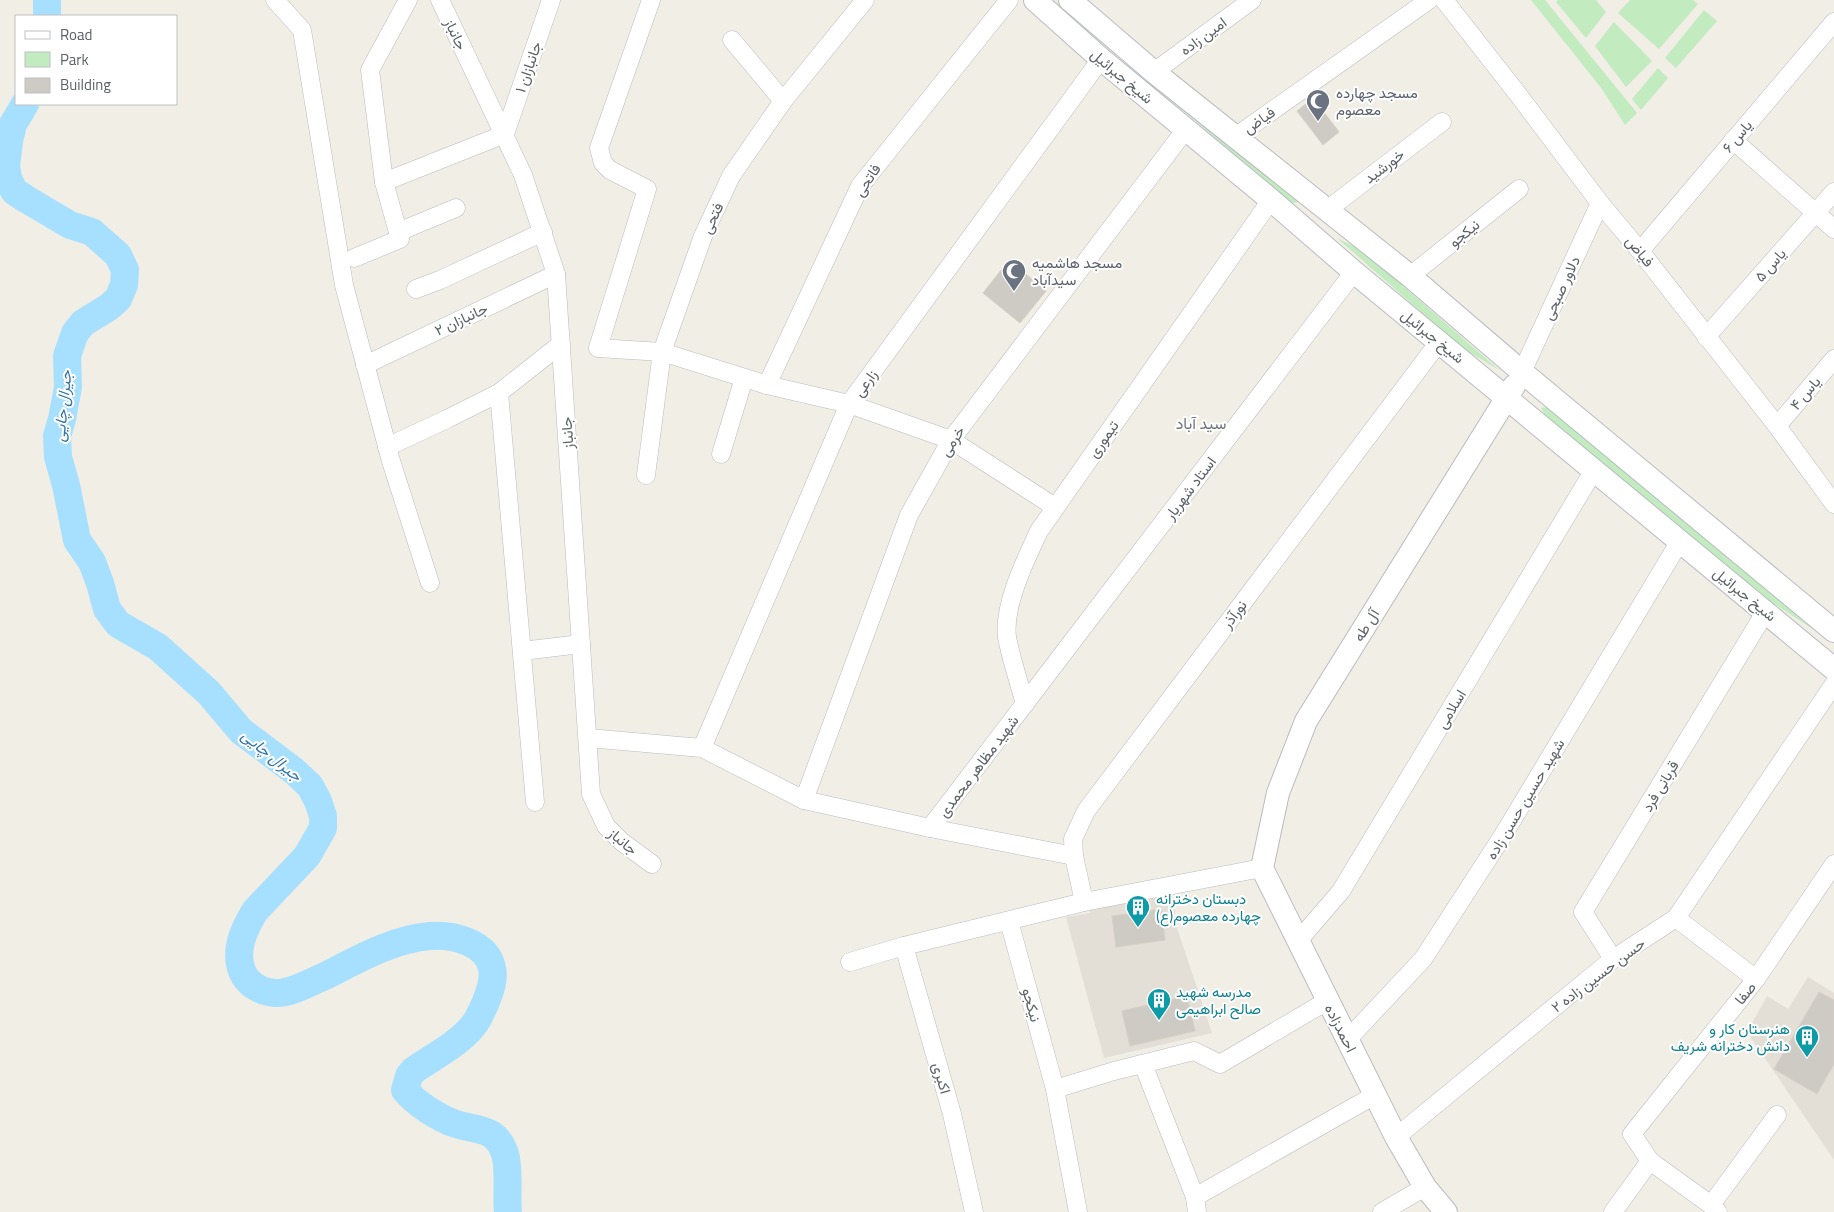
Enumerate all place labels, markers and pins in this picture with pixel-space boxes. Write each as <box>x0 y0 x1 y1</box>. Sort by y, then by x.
place label: مسجد چهارده معصوم <box>1336 81 1418 121</box>
mosque icon: مسجد چهارده معصوم <box>1305 88 1331 122</box>
place label: مسجد هاشمیه سیدآباد <box>1032 251 1122 291</box>
mosque icon: مسجد هاشمیه سیدآباد <box>1001 258 1027 292</box>
place label: دبستان دخترانه چهارده معصوم(ع) <box>1156 887 1261 927</box>
building icon: دبستان دخترانه چهارده معصوم(ع) <box>1125 894 1151 928</box>
place label: مدرسه شهید صالح ابراهیمی <box>1176 980 1261 1020</box>
building icon: مدرسه شهید صالح ابراهیمی <box>1146 987 1172 1021</box>
place label: هنرستان کار و دانش دخترانه شریف <box>1671 1017 1790 1057</box>
building icon: هنرستان کار و دانش دخترانه شریف <box>1794 1024 1820 1058</box>

